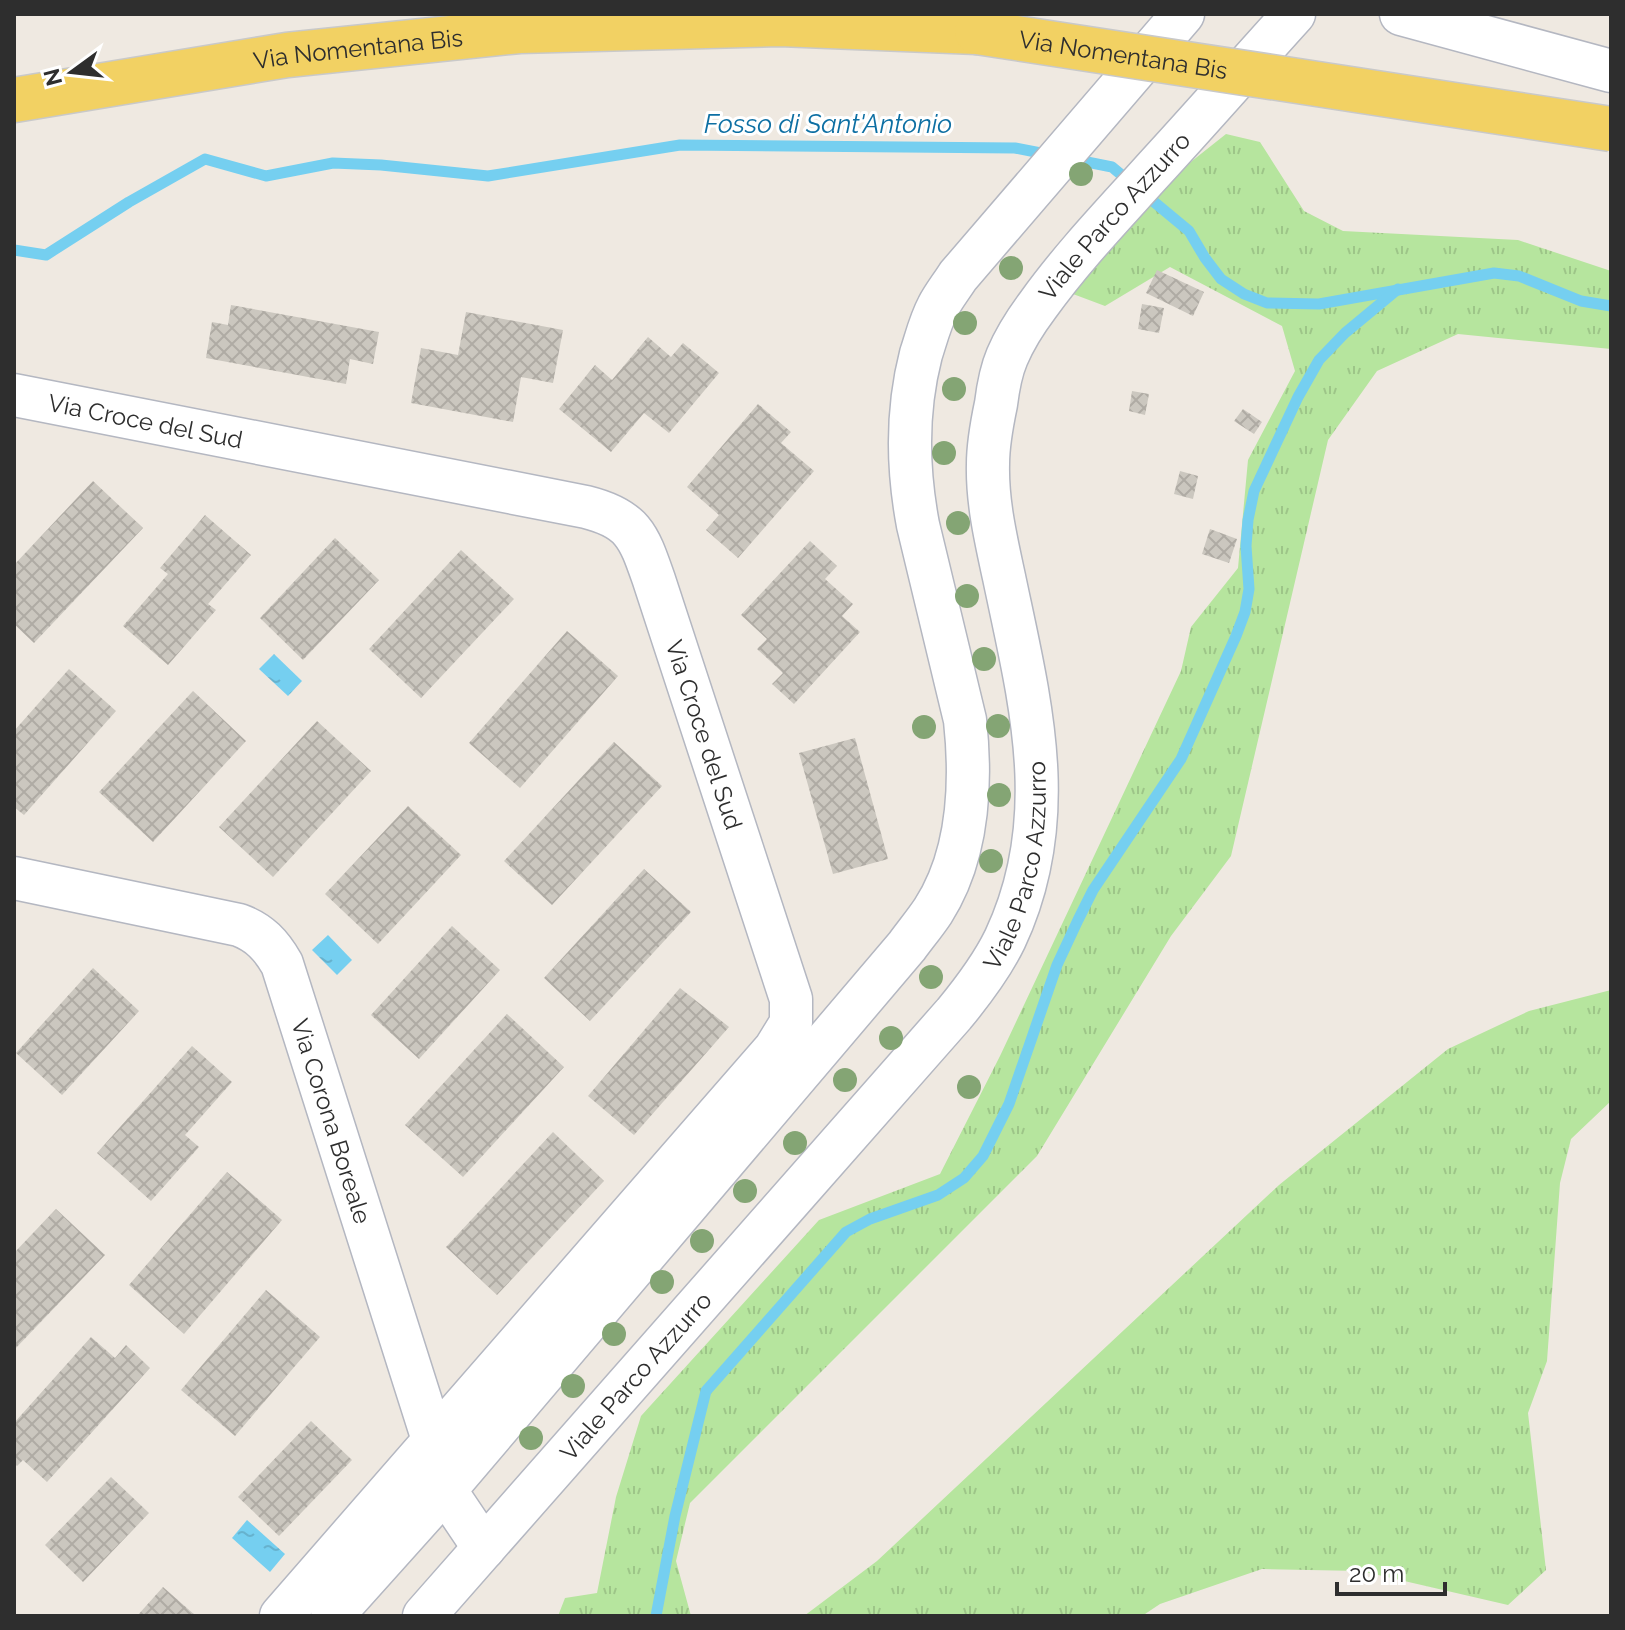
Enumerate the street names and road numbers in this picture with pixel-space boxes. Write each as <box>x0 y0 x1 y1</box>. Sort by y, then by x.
street label: Via Nomentana Bis <box>251 22 464 75</box>
street label: Via Nomentana Bis <box>1017 24 1230 85</box>
street label: Viale Parco Azzurro <box>1032 126 1196 306</box>
street label: Via Croce del Sud <box>46 388 245 454</box>
street label: Via Croce del Sud <box>660 636 749 833</box>
street label: Viale Parco Azzurro <box>977 760 1051 975</box>
street label: Via Corona Boreale <box>286 1015 378 1227</box>
street label: Viale Parco Azzurro <box>554 1286 717 1466</box>

